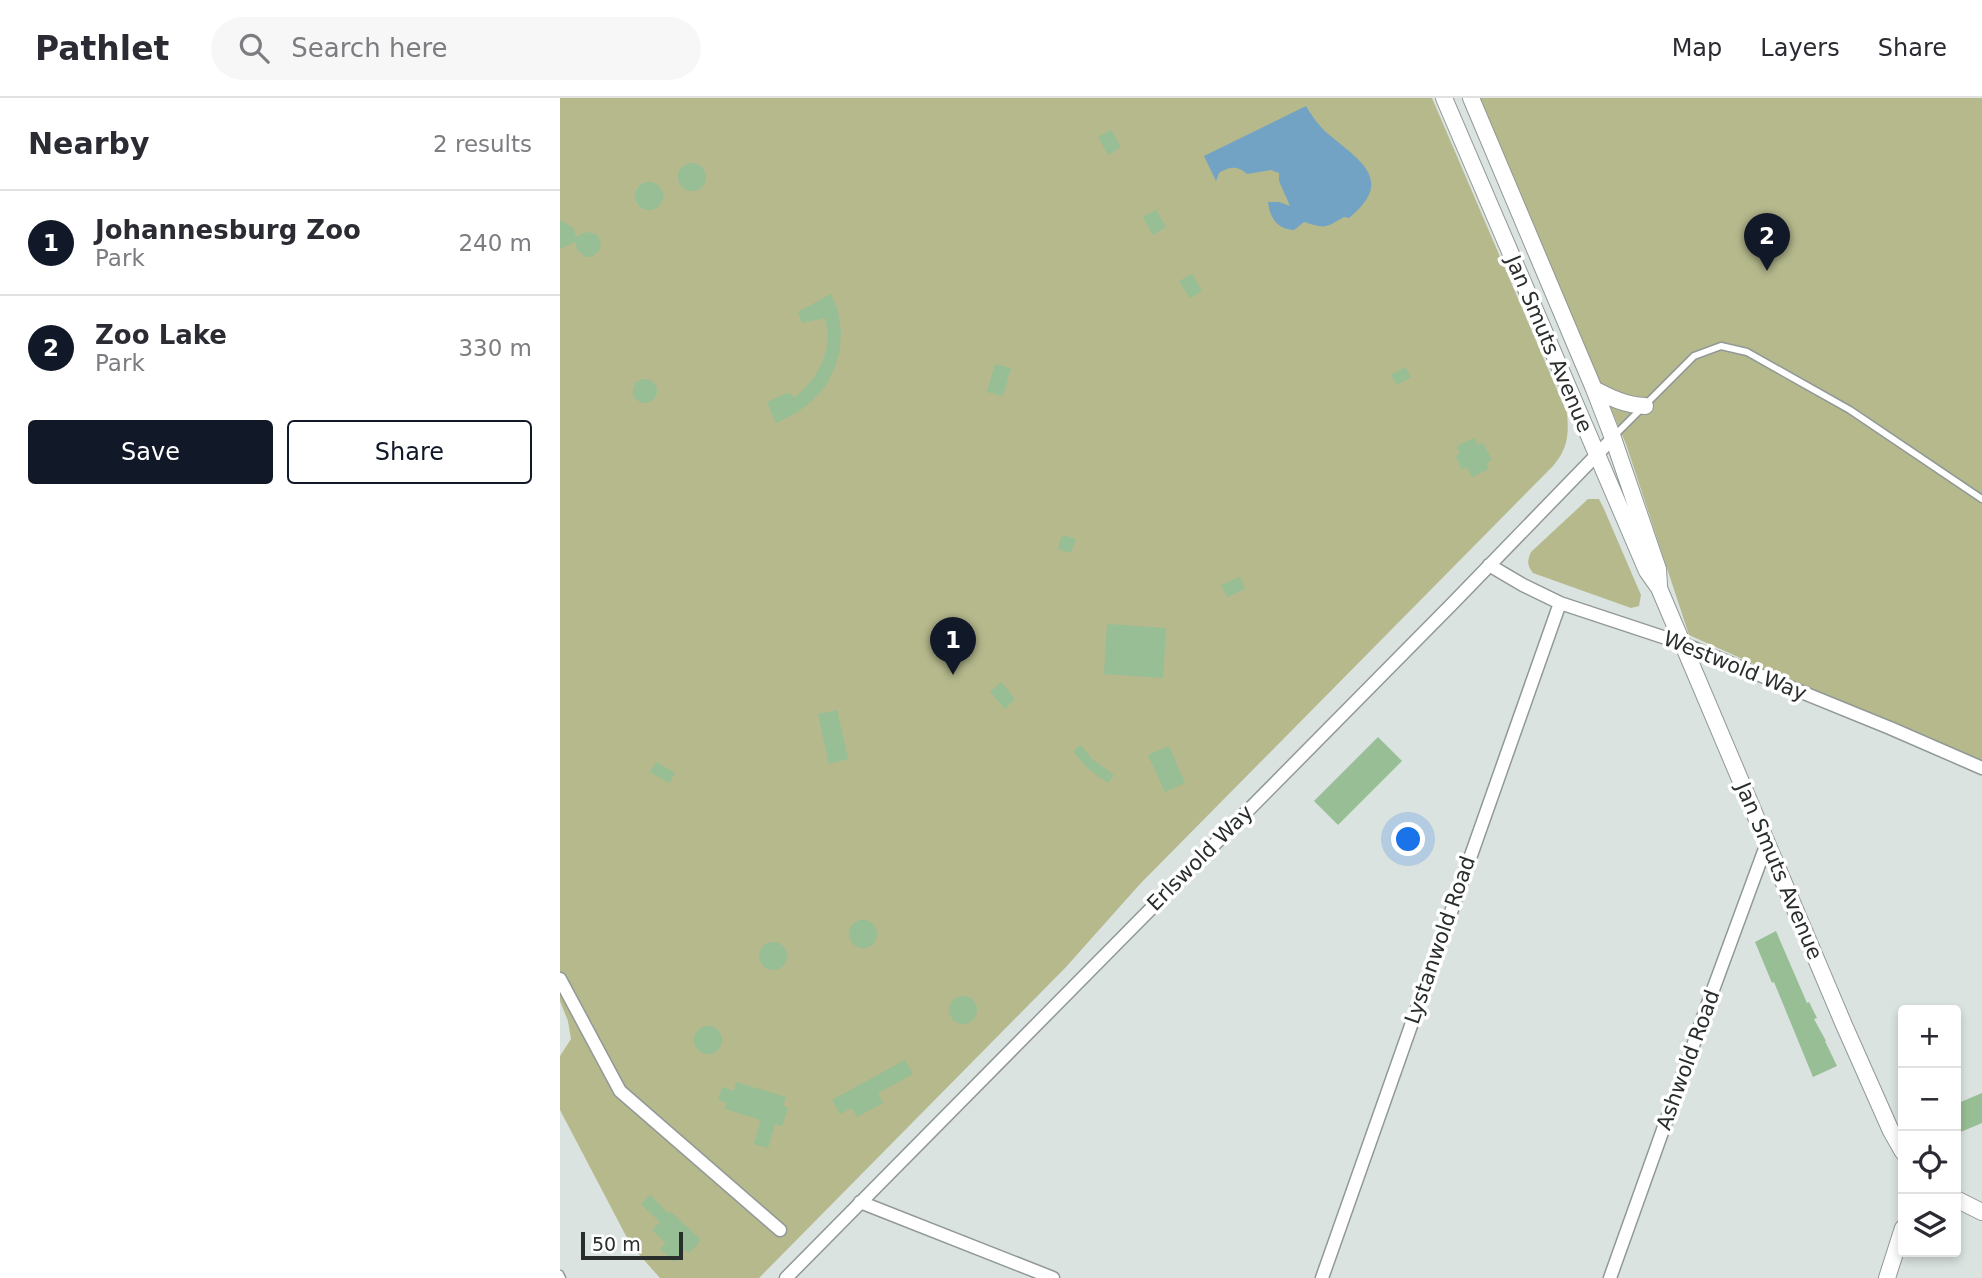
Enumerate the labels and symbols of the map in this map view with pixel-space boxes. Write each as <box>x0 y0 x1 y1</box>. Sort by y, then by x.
pin: 2 <box>1744 213 1790 271</box>
street label: Jan Smuts Avenue <box>1500 250 1597 436</box>
pin: 1 <box>930 617 976 675</box>
street label: Westwold Way <box>1660 626 1810 706</box>
street label: Jan Smuts Avenue <box>1730 777 1827 963</box>
street label: Erlswold Way <box>1142 800 1258 916</box>
your location <box>1391 822 1425 856</box>
street label: Lystanwold Road <box>1400 853 1480 1027</box>
street label: Ashwold Road <box>1652 987 1724 1133</box>
scale bar <box>581 1229 682 1261</box>

